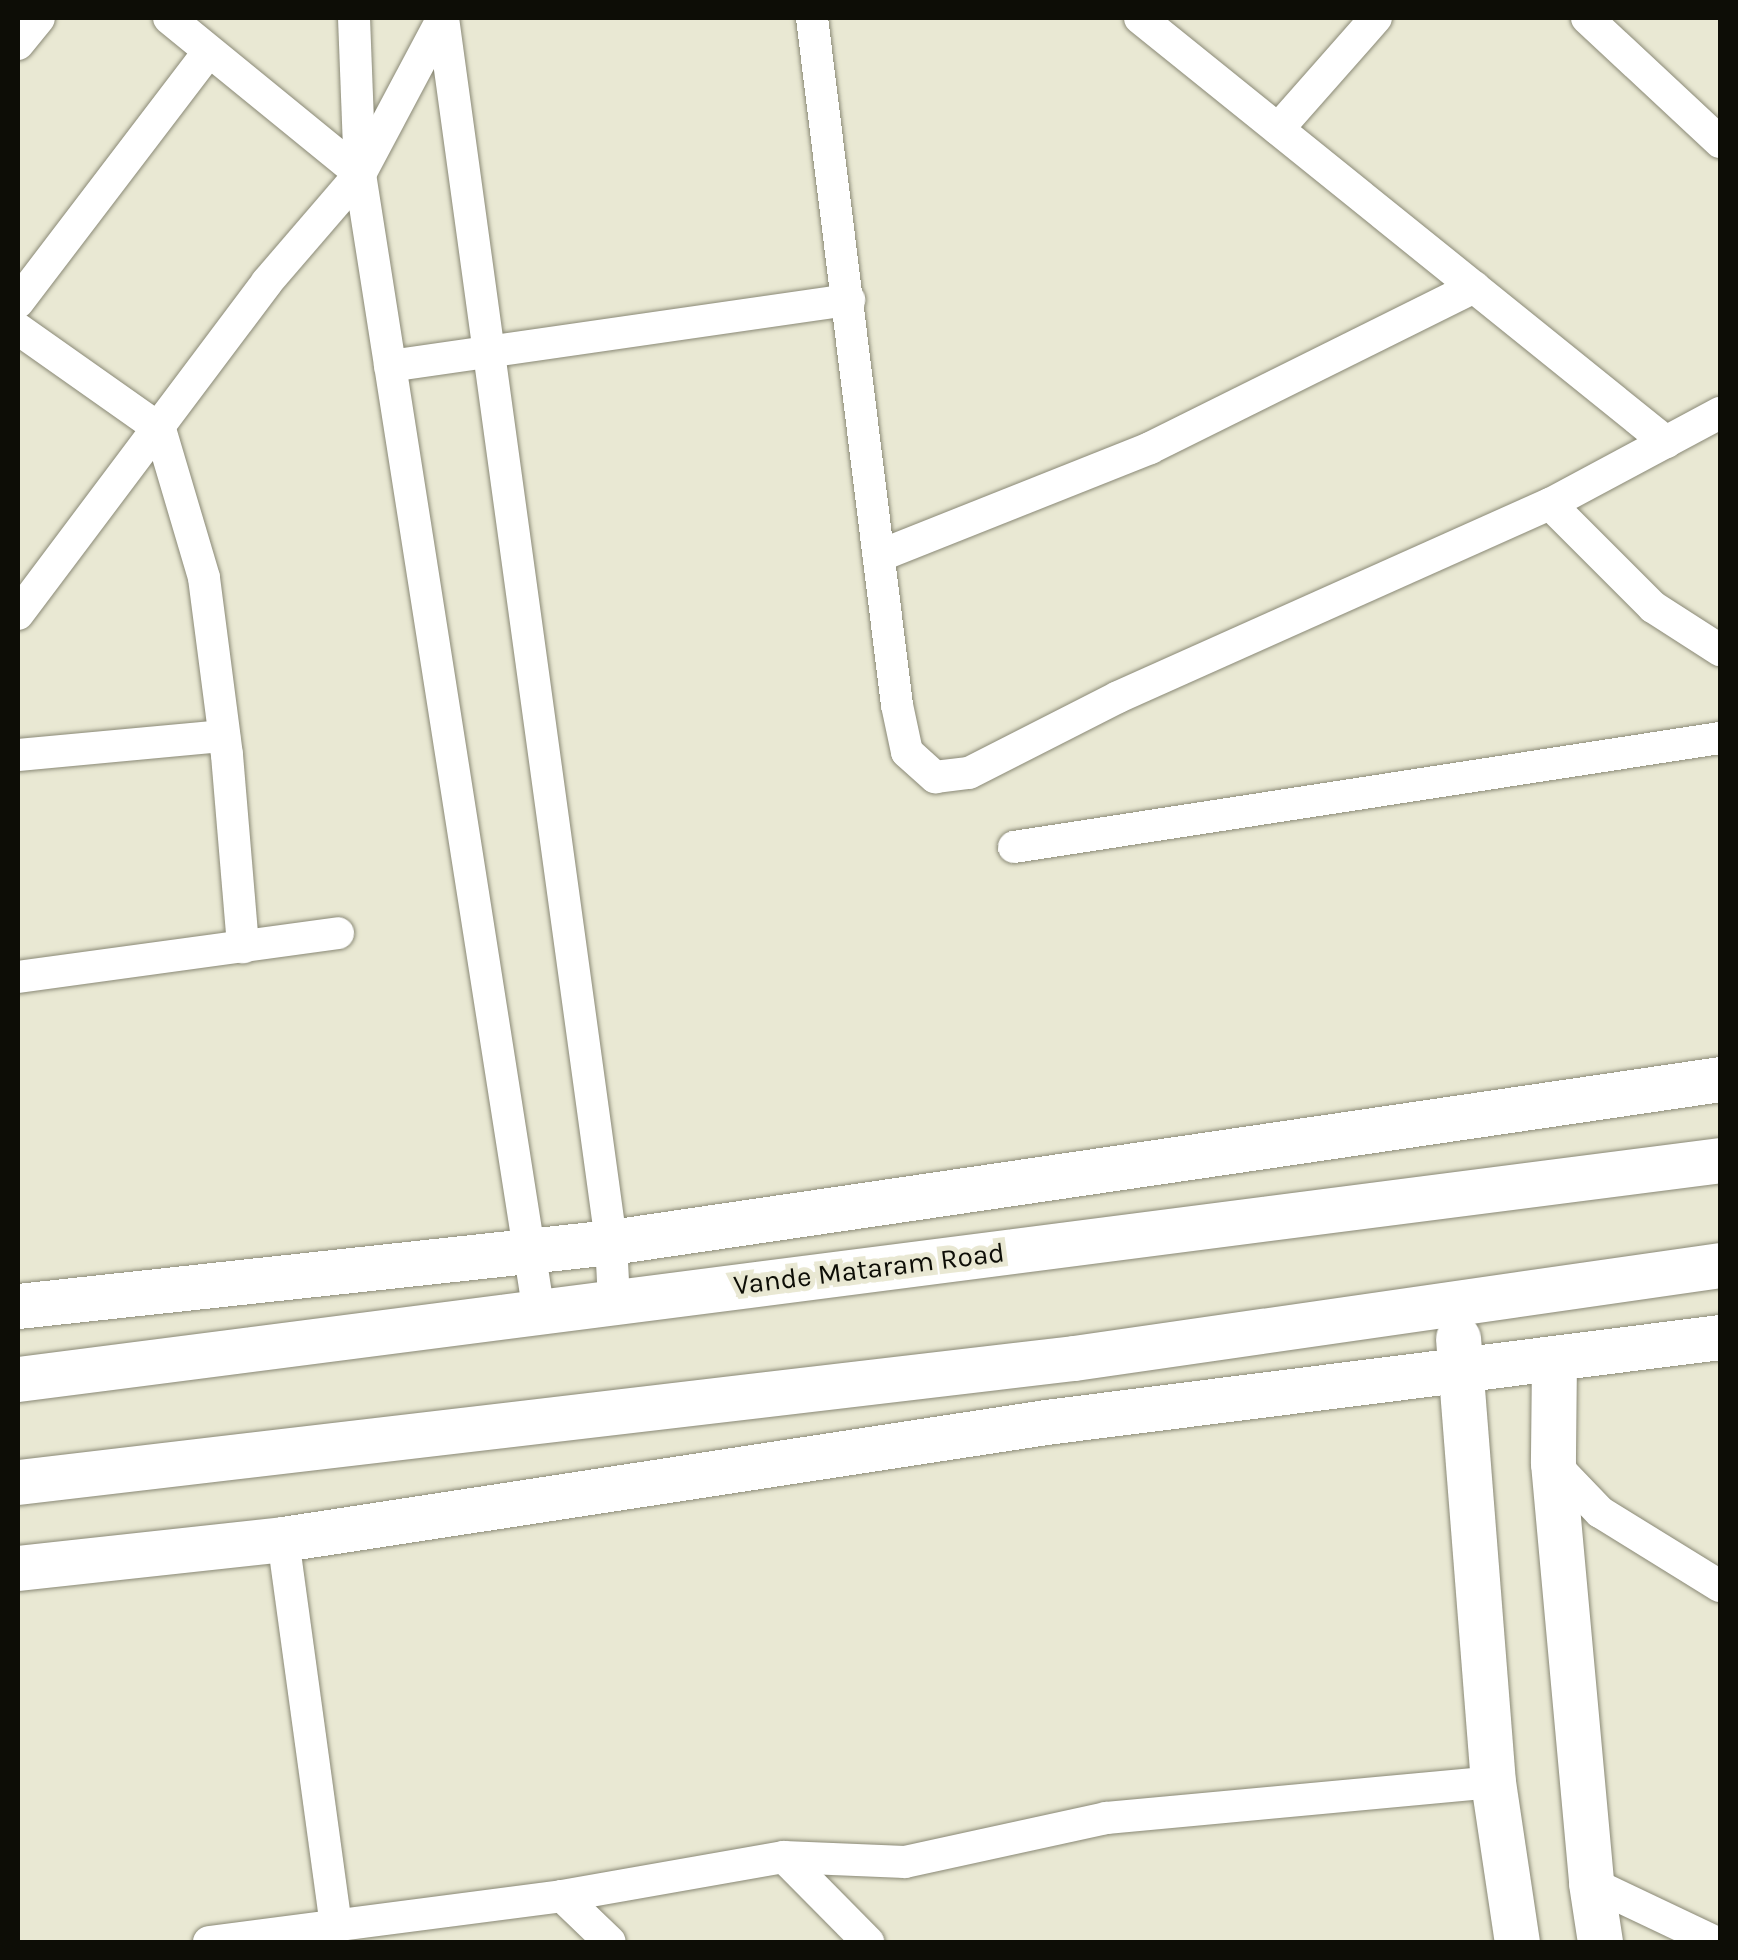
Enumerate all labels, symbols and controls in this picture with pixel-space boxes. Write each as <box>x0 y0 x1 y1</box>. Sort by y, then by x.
street label: Vande Mataram Road <box>732 1236 1006 1302</box>

